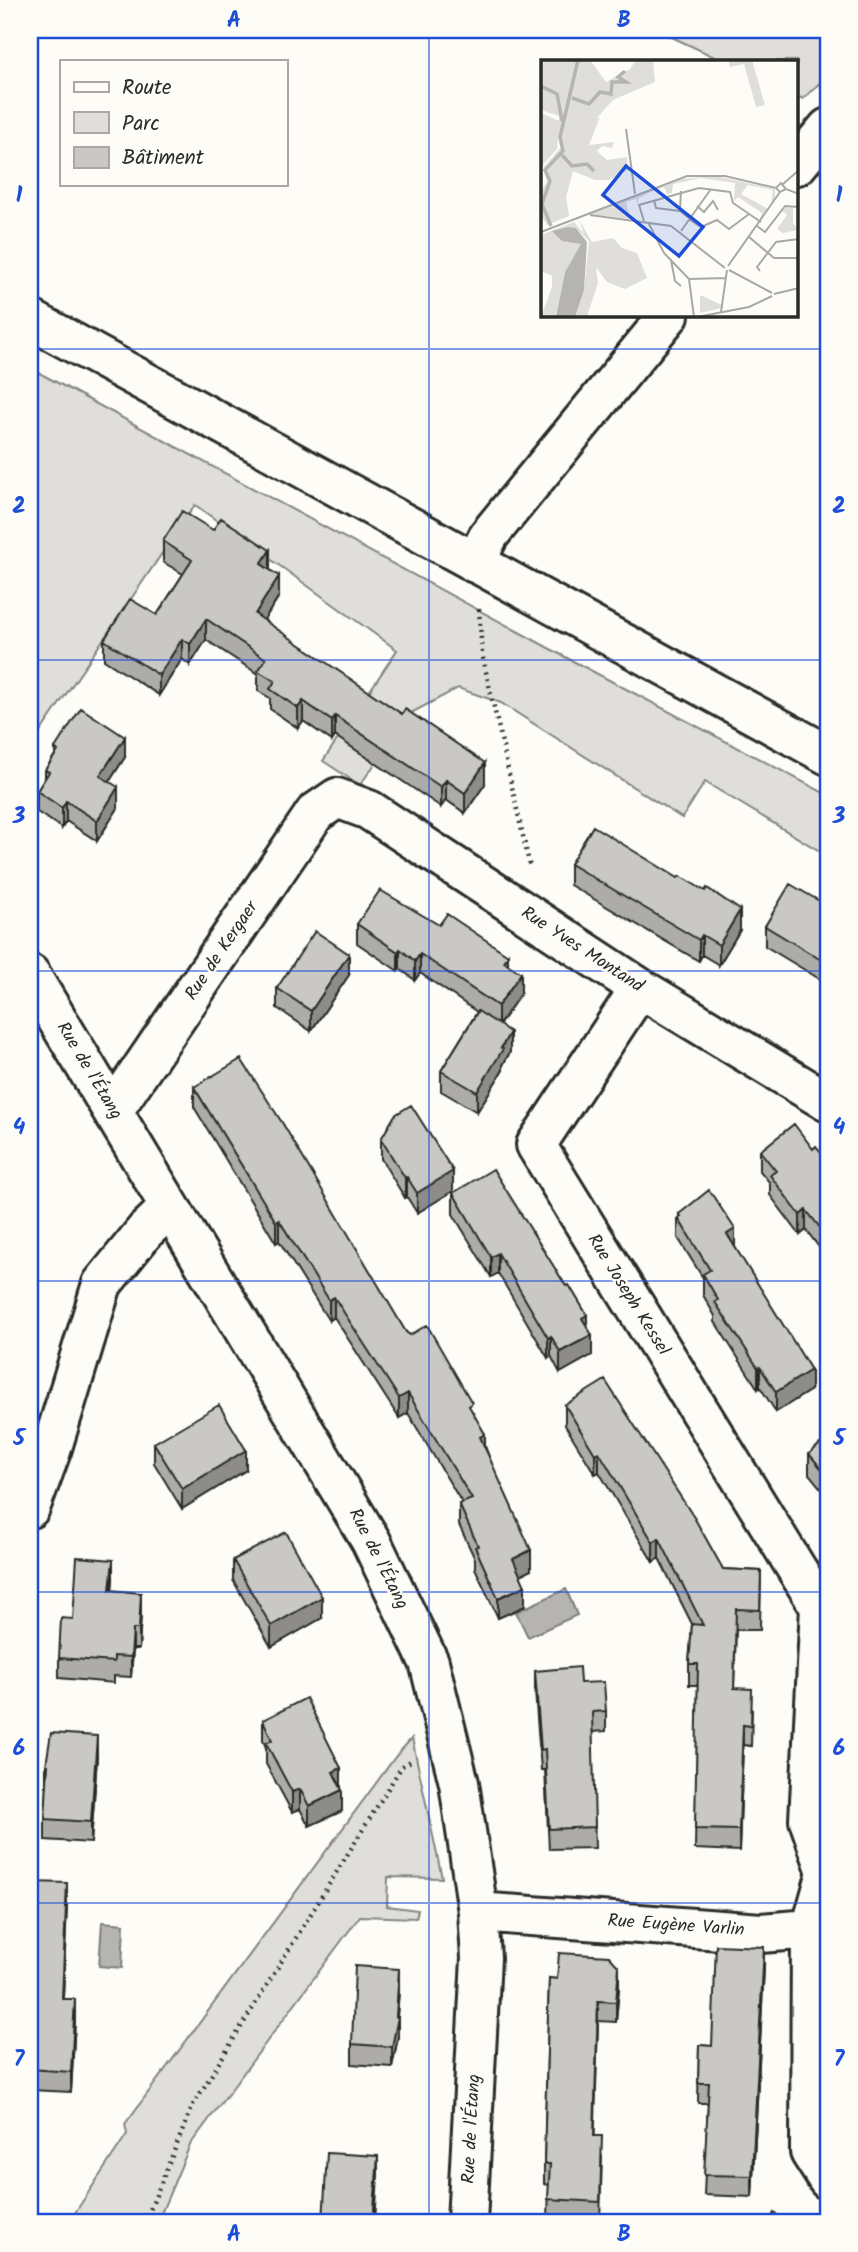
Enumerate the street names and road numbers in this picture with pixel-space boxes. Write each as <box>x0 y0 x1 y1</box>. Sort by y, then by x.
street label: Rue de Kergaer <box>178 895 267 1007</box>
street label: Rue Yves Montand <box>515 899 650 1001</box>
street label: Rue de l'Étang <box>48 1016 130 1126</box>
street label: Rue Joseph Kessel <box>579 1228 677 1362</box>
street label: Rue de l'Étang <box>340 1503 416 1615</box>
street label: Rue Eugène Varlin <box>607 1907 745 1945</box>
street label: Rue de l'Étang <box>455 2073 489 2185</box>

